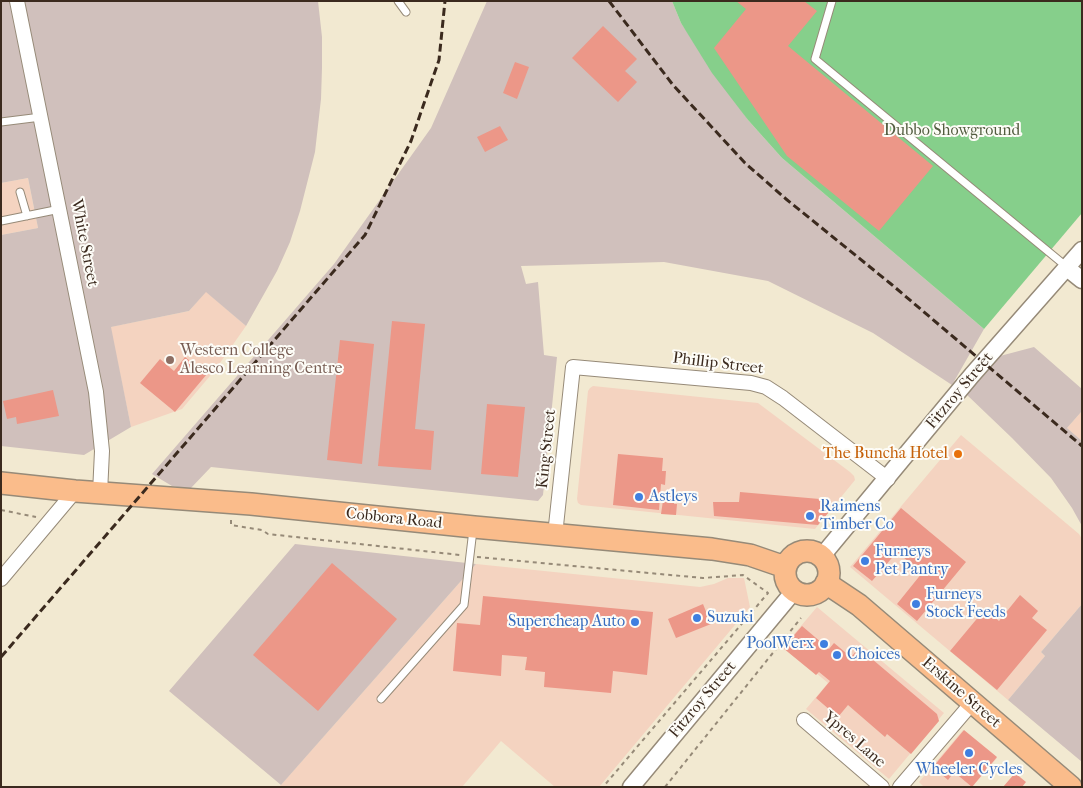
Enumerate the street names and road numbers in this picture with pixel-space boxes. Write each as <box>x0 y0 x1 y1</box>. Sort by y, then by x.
street label: White Street <box>66 198 102 288</box>
street label: Phillip Street <box>672 349 764 379</box>
street label: Fitzroy Street <box>922 349 998 433</box>
street label: King Street <box>533 408 561 490</box>
street label: Cobbora Road <box>345 504 443 534</box>
street label: Erskine Street <box>918 654 1004 732</box>
street label: Fitzroy Street <box>665 658 741 742</box>
street label: Ypres Lane <box>819 708 889 772</box>

